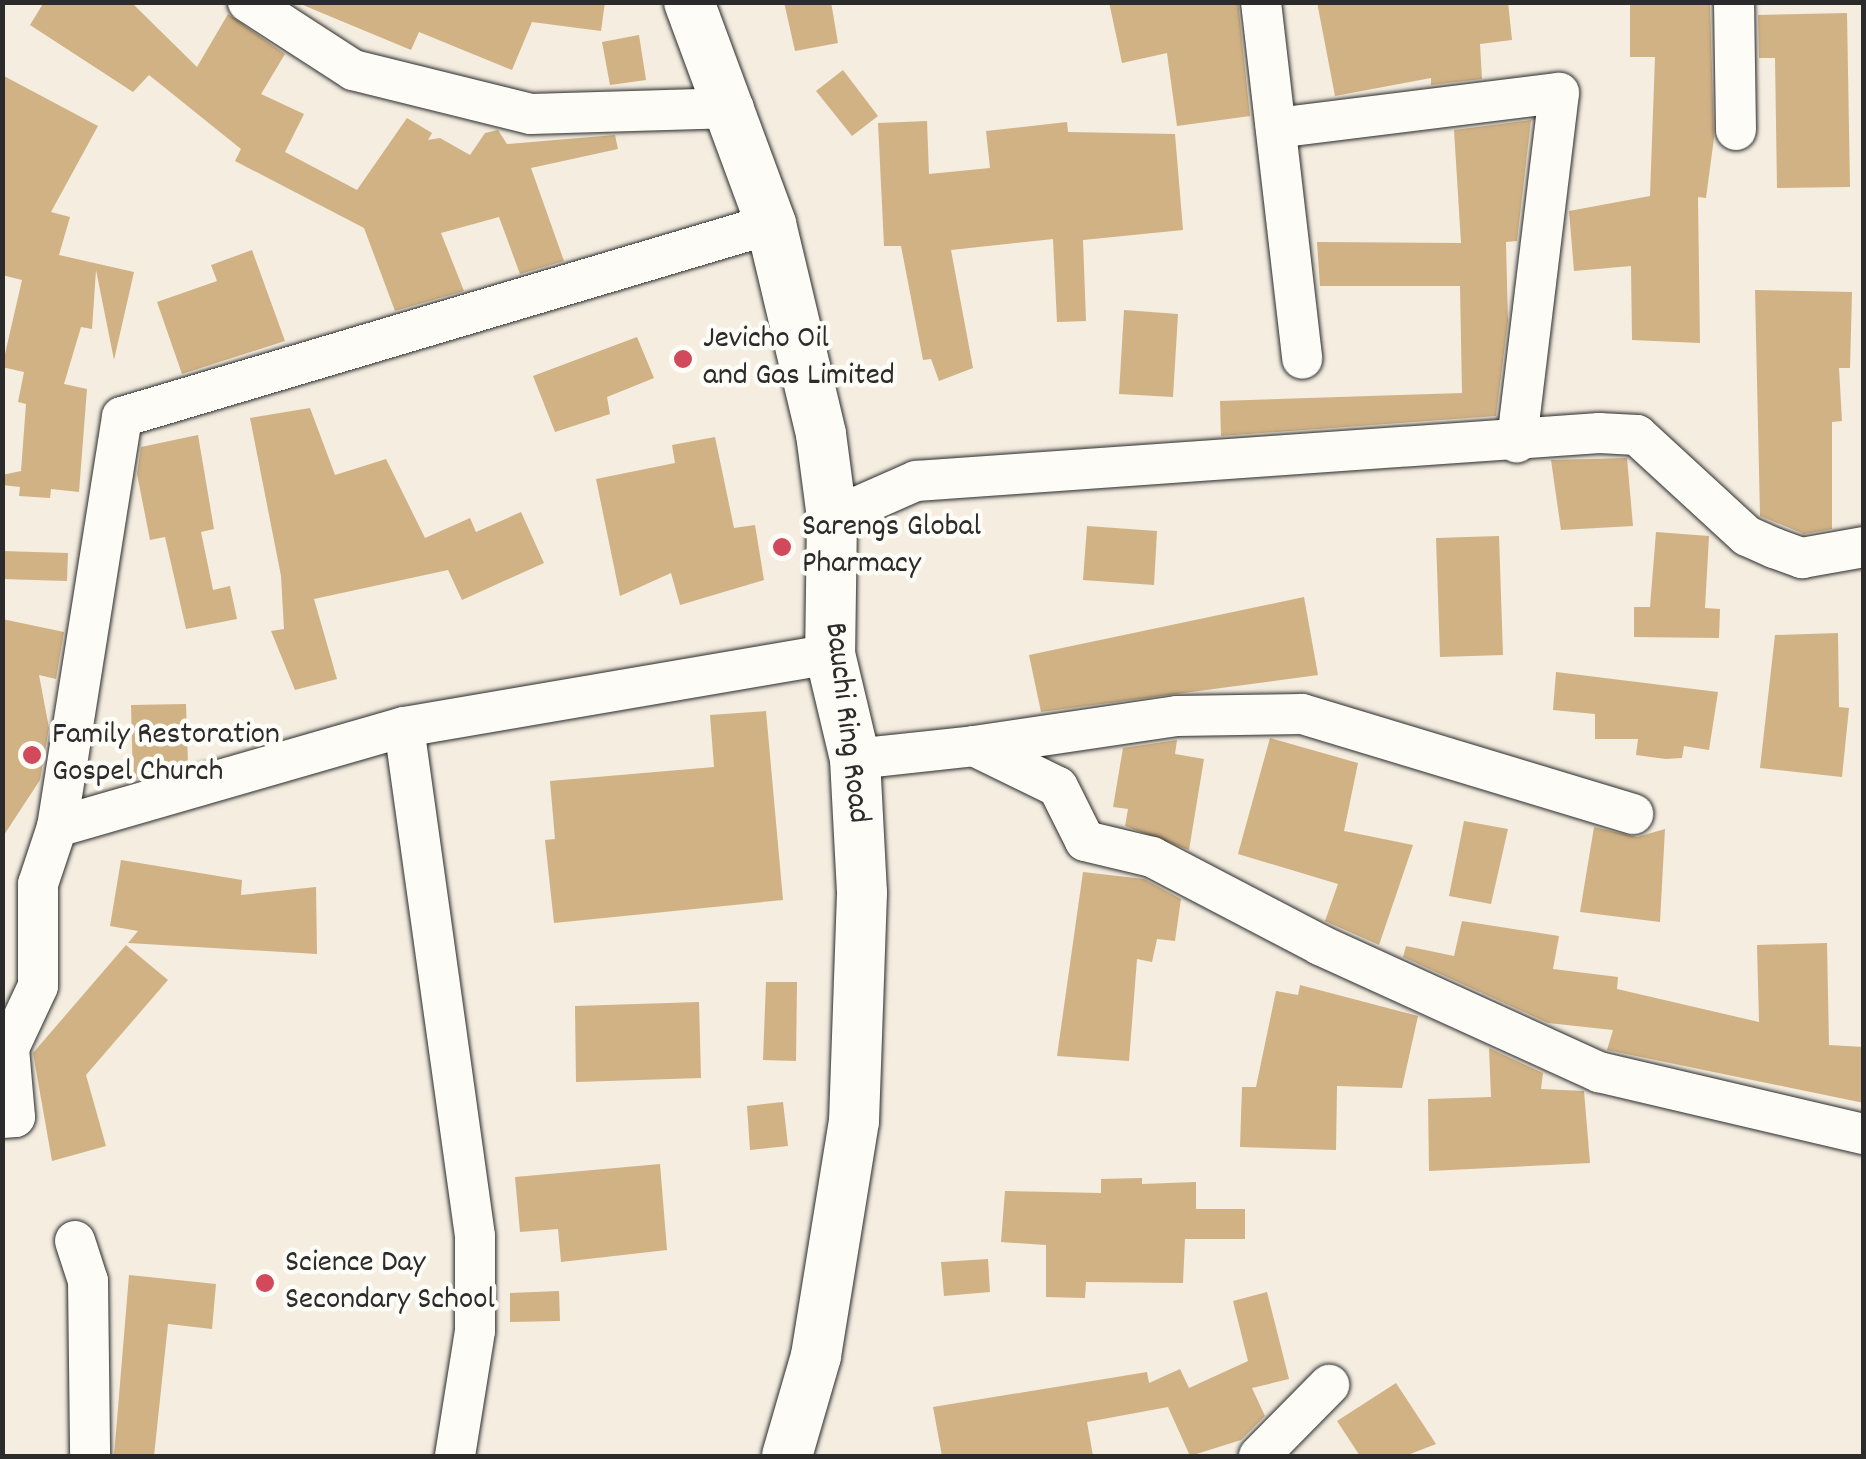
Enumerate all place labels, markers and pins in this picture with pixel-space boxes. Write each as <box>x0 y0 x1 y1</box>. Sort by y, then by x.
place label: Jevicho Oil and Gas Limited <box>703 322 895 397</box>
marker: Jevicho Oil and Gas Limited <box>672 348 694 370</box>
place label: Sarengs Global Pharmacy <box>802 510 981 585</box>
marker: Sarengs Global Pharmacy <box>771 536 793 558</box>
place label: Family Restoration Gospel Church <box>52 718 280 793</box>
marker: Family Restoration Gospel Church <box>21 744 43 766</box>
place label: Science Day Secondary School <box>285 1246 495 1321</box>
marker: Science Day Secondary School <box>254 1272 276 1294</box>

